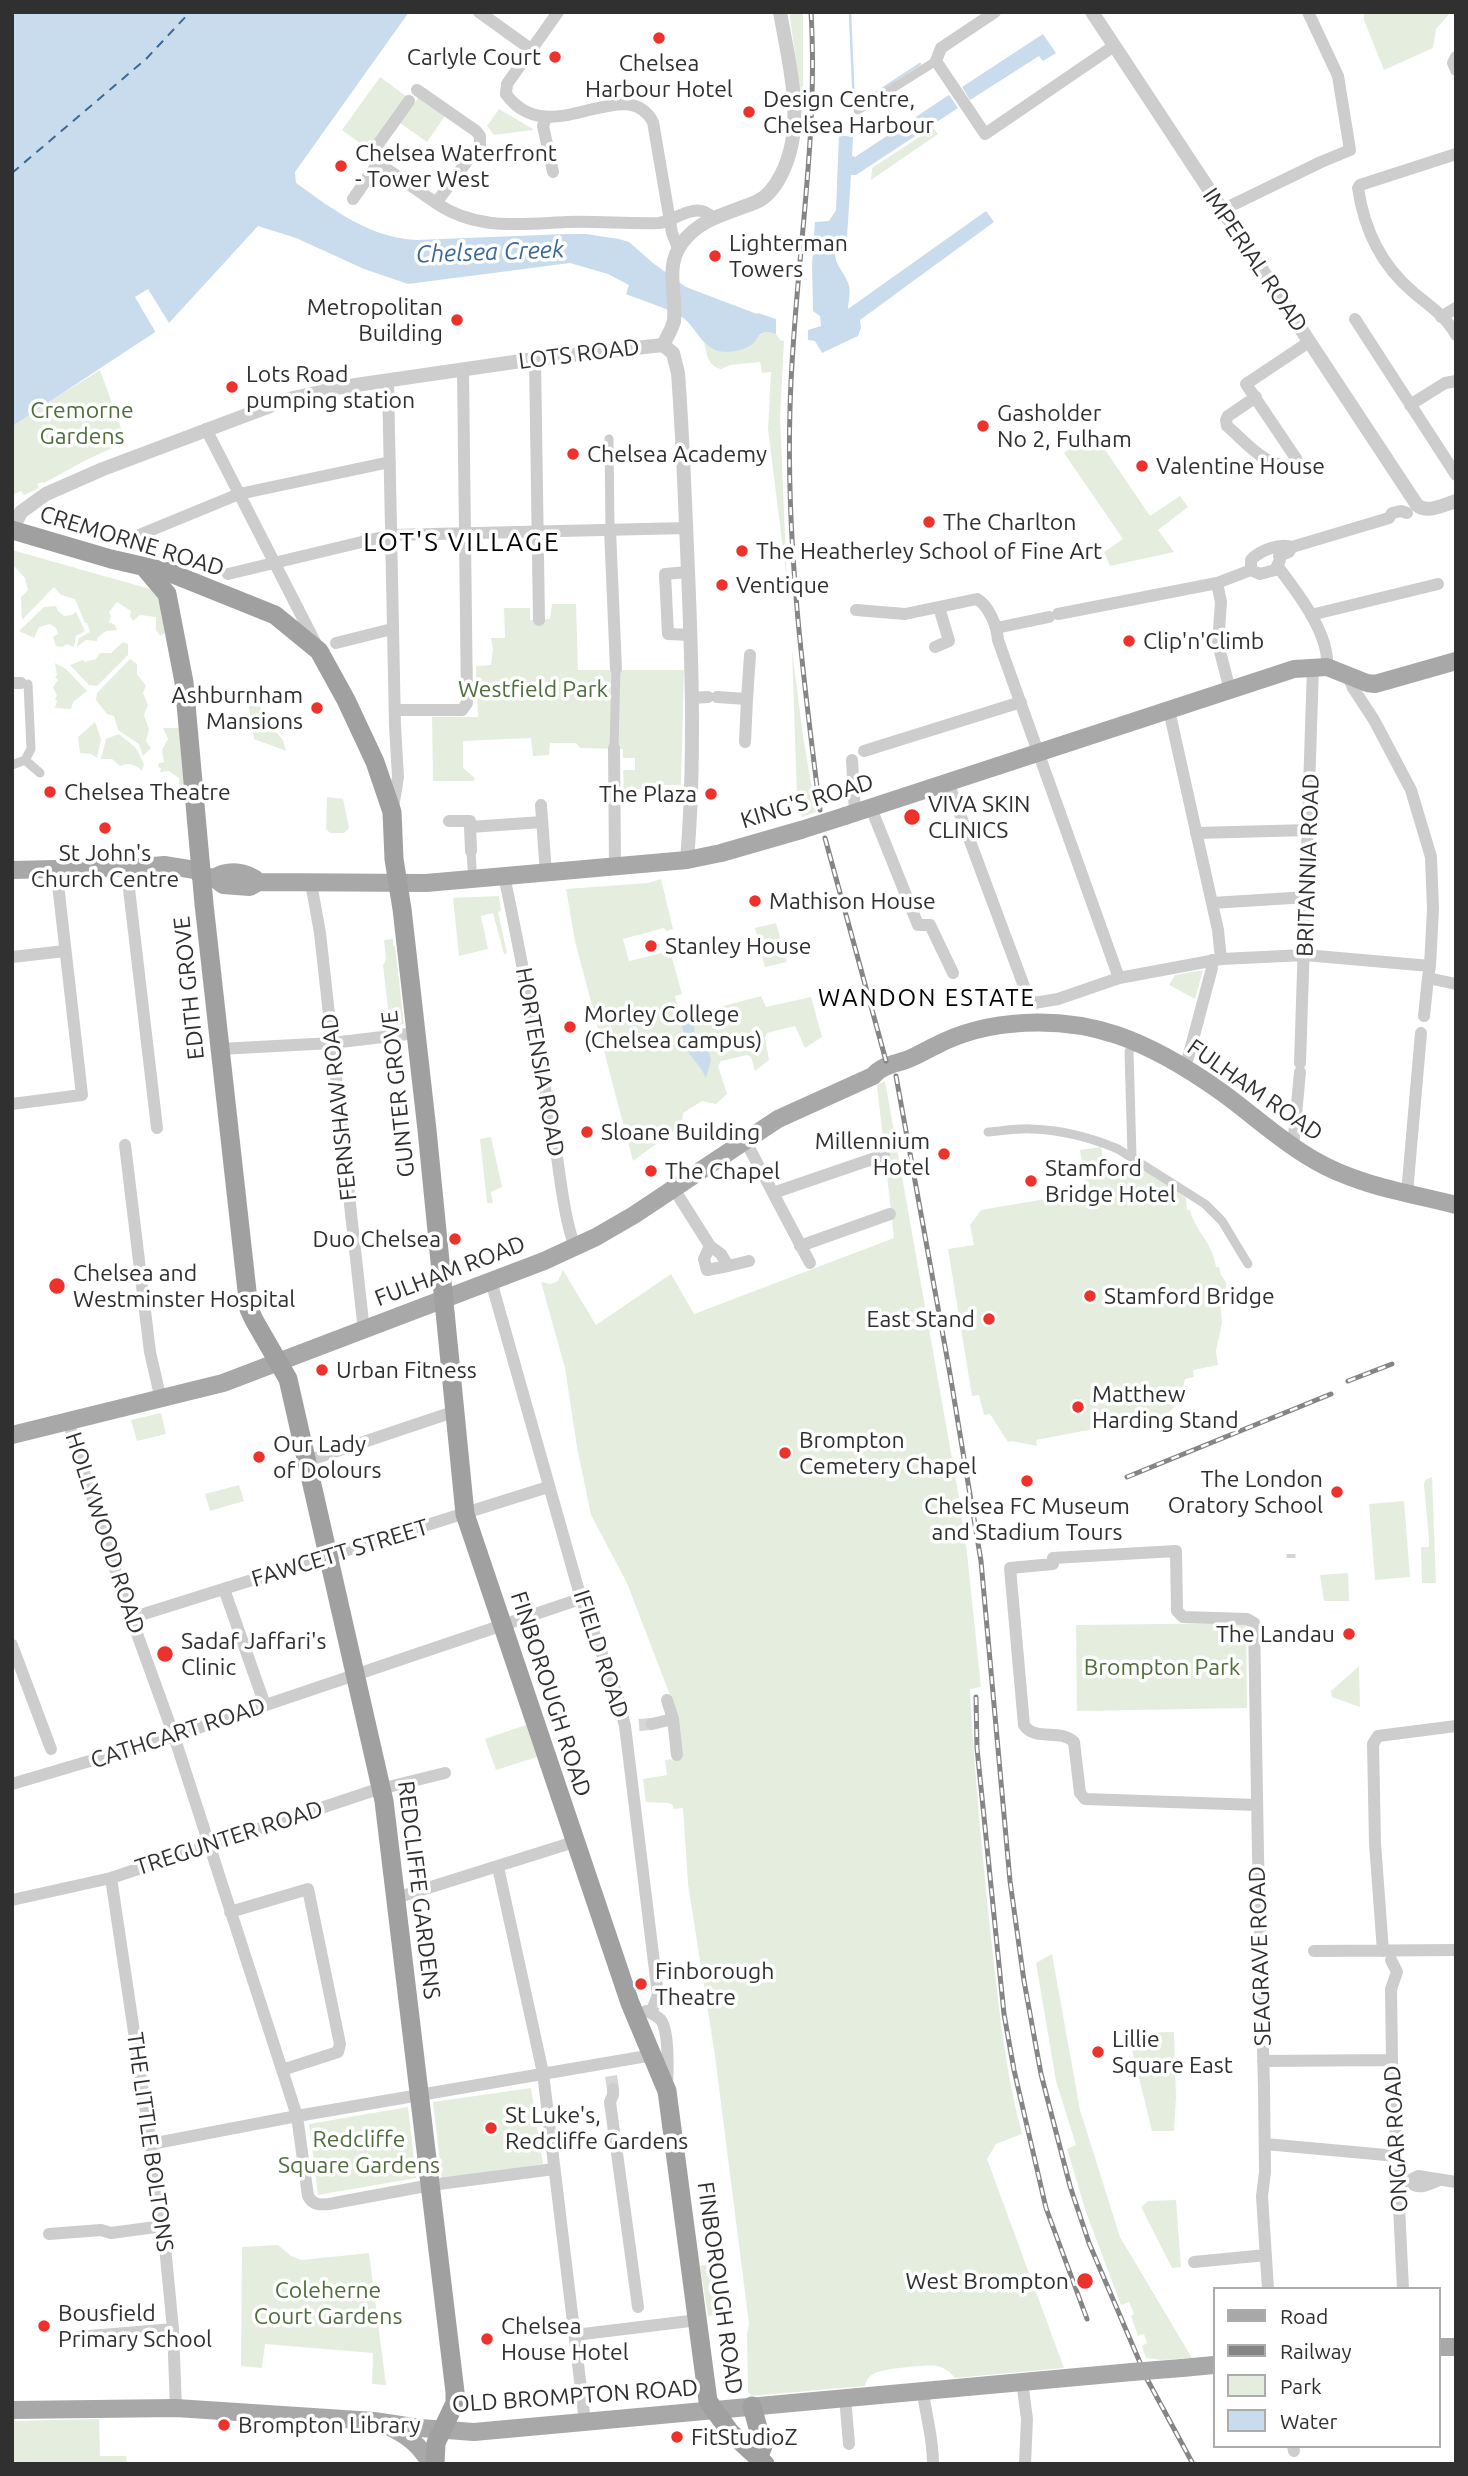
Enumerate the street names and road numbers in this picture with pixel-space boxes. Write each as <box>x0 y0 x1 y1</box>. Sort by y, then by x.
street label: IMPERIAL ROAD <box>1197 183 1313 337</box>
street label: LOTS ROAD <box>517 333 641 375</box>
street label: CREMORNE ROAD <box>37 500 227 582</box>
street label: KING'S ROAD <box>737 768 877 834</box>
street label: BRITANNIA ROAD <box>1291 773 1325 957</box>
street label: EDITH GROVE <box>168 915 210 1061</box>
street label: HORTENSIA ROAD <box>510 965 570 1159</box>
street label: GUNTER GROVE <box>376 1009 420 1179</box>
street label: FERNSHAW ROAD <box>315 1012 363 1202</box>
street label: FULHAM ROAD <box>1182 1033 1328 1147</box>
street label: FULHAM ROAD <box>371 1230 529 1312</box>
street label: HOLLYWOOD ROAD <box>59 1429 151 1637</box>
street label: FAWCETT STREET <box>248 1513 432 1593</box>
street label: IFIELD ROAD <box>567 1586 635 1722</box>
street label: FINBOROUGH ROAD <box>505 1588 597 1800</box>
street label: CATHCART ROAD <box>87 1692 269 1774</box>
street label: REDCLIFFE GARDENS <box>392 1779 446 2001</box>
street label: TREGUNTER ROAD <box>132 1795 326 1881</box>
street label: SEAGRAVE ROAD <box>1243 1866 1277 2046</box>
street label: THE LITTLE BOLTONS <box>121 2031 179 2253</box>
street label: ONGAR ROAD <box>1378 2065 1414 2213</box>
street label: FINBOROUGH ROAD <box>691 2180 749 2396</box>
street label: OLD BROMPTON ROAD <box>451 2374 699 2418</box>

